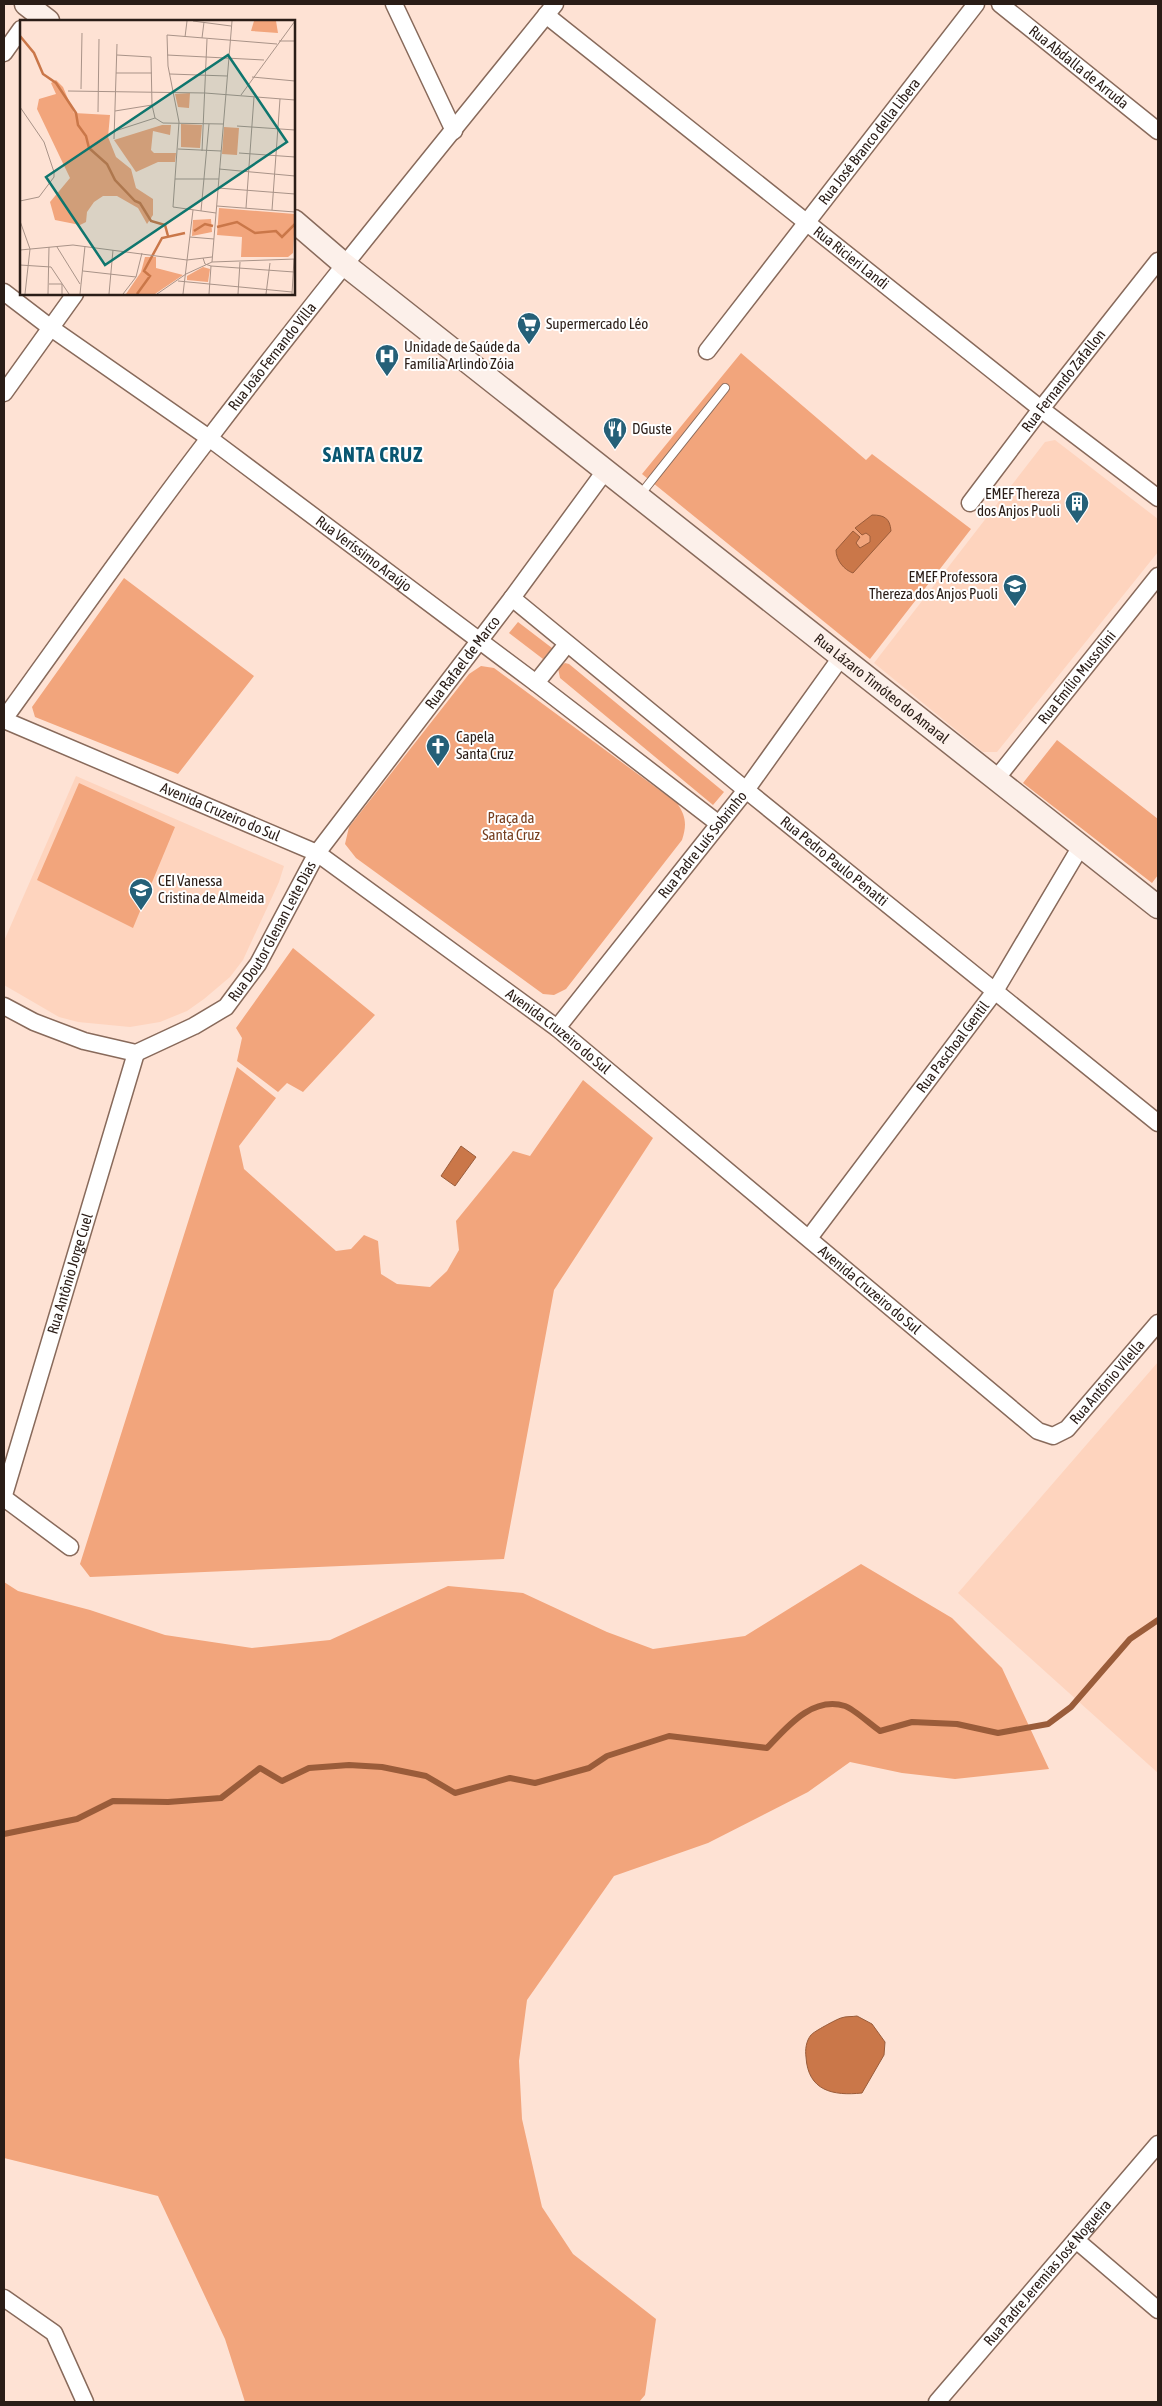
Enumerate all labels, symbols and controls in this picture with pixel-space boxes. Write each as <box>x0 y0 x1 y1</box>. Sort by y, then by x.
inset map <box>20 20 295 295</box>
street label: Rua Abdalla de Arruda <box>1026 22 1132 112</box>
street label: Rua José Branco della Libera <box>815 75 923 208</box>
street label: Rua Ricieri Landi <box>810 222 892 293</box>
street label: Rua João Fernando Villa <box>225 299 319 414</box>
supermarket icon: Supermercado Léo <box>516 311 542 345</box>
place label: Supermercado Léo <box>546 315 648 332</box>
street label: Rua Fernando Zafallon <box>1018 326 1109 435</box>
place label: Unidade de Saúde da Família Arlindo Zóia <box>404 338 520 372</box>
hospital icon: Unidade de Saúde da Família Arlindo Zóia <box>374 343 400 377</box>
restaurant icon: DGuste <box>602 416 628 450</box>
place label: DGuste <box>632 420 672 437</box>
district label: SANTA CRUZ <box>323 443 423 466</box>
place label: EMEF Thereza dos Anjos Puoli <box>977 485 1060 519</box>
building icon: EMEF Thereza dos Anjos Puoli <box>1064 490 1090 524</box>
street label: Rua Veríssimo Araújo <box>313 512 415 595</box>
place label: EMEF Professora Thereza dos Anjos Puoli <box>869 568 998 602</box>
school or university icon: EMEF Professora Thereza dos Anjos Puoli <box>1002 573 1028 607</box>
street label: Rua Rafael de Marco <box>421 613 503 712</box>
street label: Rua Emílio Mussolini <box>1034 627 1119 727</box>
street label: Rua Lázaro Timóteo do Amaral <box>811 630 953 747</box>
place label: Capela Santa Cruz <box>456 728 514 762</box>
church icon: Capela Santa Cruz <box>425 733 451 767</box>
street label: Avenida Cruzeiro do Sul <box>158 779 283 844</box>
street label: Rua Padre Luís Sobrinho <box>654 787 750 901</box>
park label: Praça da Santa Cruz <box>482 809 540 843</box>
street label: Rua Pedro Paulo Penatti <box>777 812 892 909</box>
street label: Rua Doutor Glenan Leite Dias <box>224 858 319 1004</box>
place label: CEI Vanessa Cristina de Almeida <box>158 872 264 906</box>
school or university icon: CEI Vanessa Cristina de Almeida <box>128 877 154 911</box>
street label: Avenida Cruzeiro do Sul <box>503 985 614 1077</box>
street label: Rua Paschoal Gentil <box>913 998 992 1096</box>
street label: Rua Antônio Jorge Cuel <box>44 1211 96 1336</box>
street label: Avenida Cruzeiro do Sul <box>815 1242 925 1337</box>
street label: Rua Antônio Vilella <box>1066 1336 1148 1427</box>
street label: Rua Padre Jeremias José Nogueira <box>980 2196 1114 2349</box>

